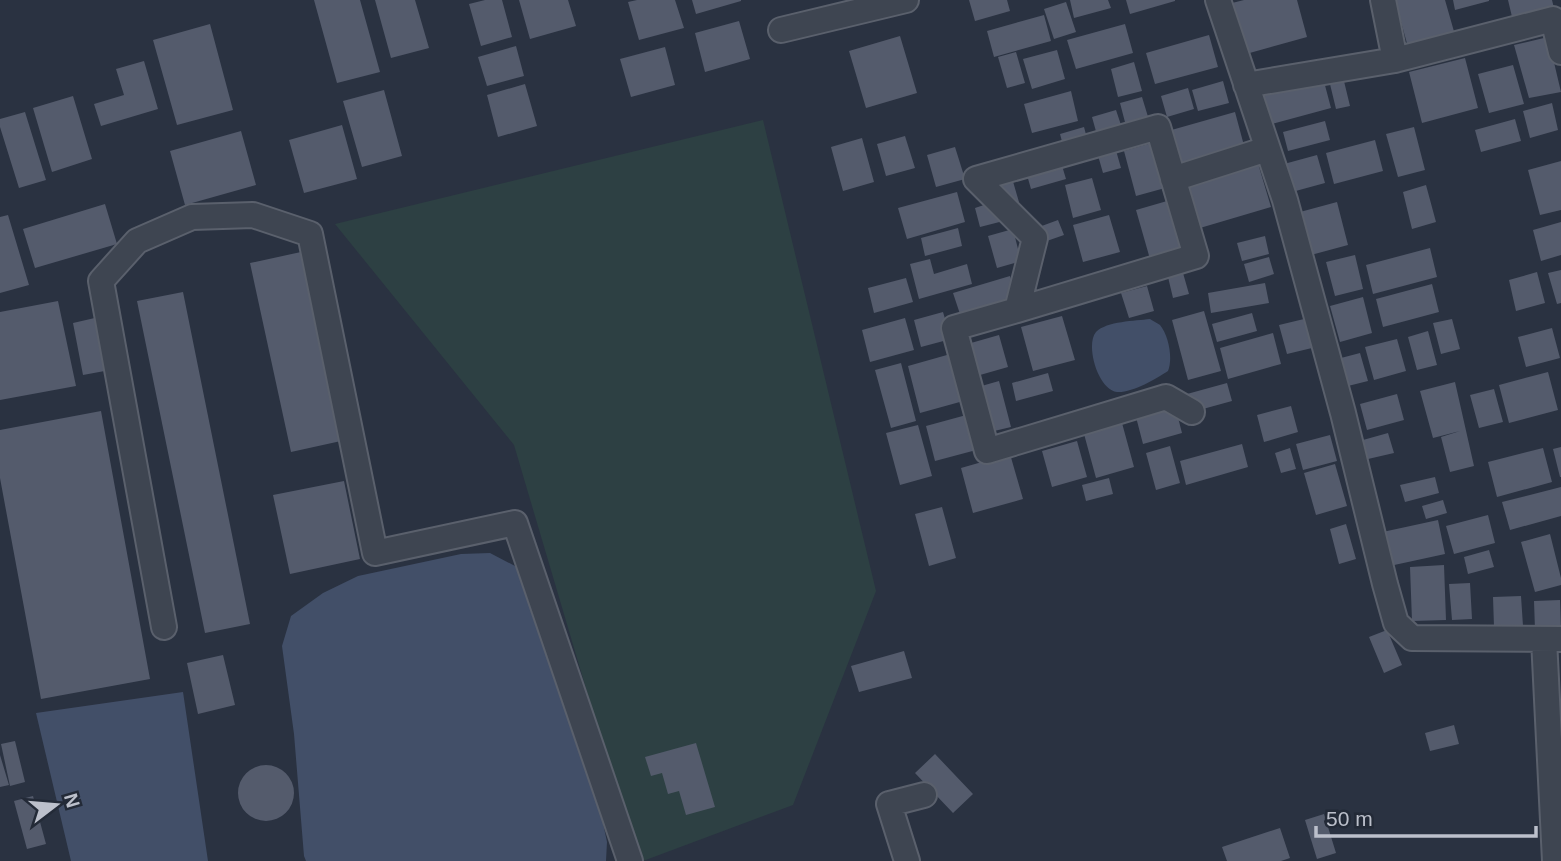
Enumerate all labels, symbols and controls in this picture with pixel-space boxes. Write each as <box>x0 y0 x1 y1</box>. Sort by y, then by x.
north arrow <box>21 770 91 840</box>
text: N <box>60 791 84 810</box>
scale bar <box>1316 794 1536 838</box>
text: 50 m <box>1326 807 1373 830</box>

